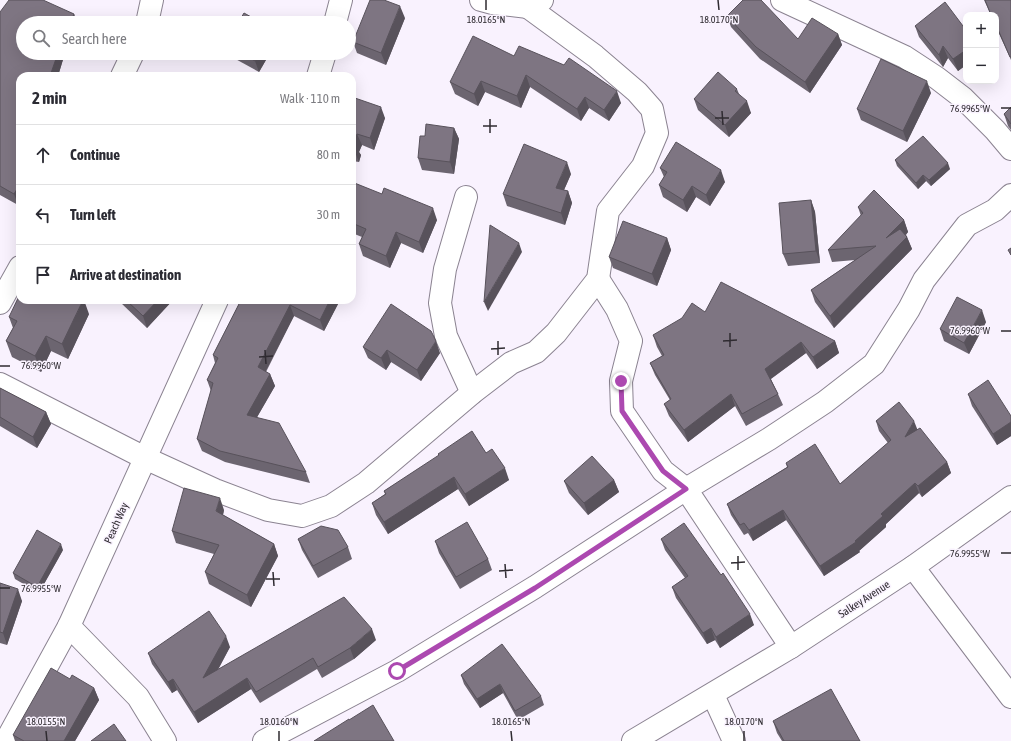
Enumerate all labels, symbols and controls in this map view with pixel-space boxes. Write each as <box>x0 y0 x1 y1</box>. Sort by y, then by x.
map controls <box>963 12 999 84</box>
button: + <box>963 12 999 48</box>
text: 18.0165°N <box>467 14 505 25</box>
text: 18.0170°N <box>700 14 738 25</box>
search box <box>16 16 356 60</box>
icon: search <box>30 27 52 49</box>
text: Search here <box>62 30 127 47</box>
button: − <box>963 48 999 84</box>
text: 2 min <box>32 88 67 108</box>
text: Walk · 110 m <box>280 91 340 106</box>
text: 76.9965°W <box>950 103 991 114</box>
icon: ahead <box>32 144 54 166</box>
text: Continue <box>70 146 120 163</box>
text: 80 m <box>317 147 340 162</box>
icon: left <box>32 204 54 226</box>
text: Turn left <box>70 206 116 223</box>
text: 30 m <box>317 207 340 222</box>
icon: arrive <box>32 264 54 286</box>
text: Arrive at destination <box>70 266 181 283</box>
text: 76.9960°W <box>950 325 991 336</box>
text: 76.9960°W <box>21 360 62 371</box>
route end <box>612 372 630 390</box>
street label: Peach Way <box>102 500 131 545</box>
text: 76.9955°W <box>950 548 991 559</box>
street label: Salkey Avenue <box>836 578 892 620</box>
text: 76.9955°W <box>21 583 62 594</box>
route start <box>388 662 406 680</box>
text: 18.0155°N <box>27 716 65 727</box>
text: 18.0160°N <box>260 716 298 727</box>
text: 18.0165°N <box>492 716 530 727</box>
text: 18.0170°N <box>725 716 763 727</box>

